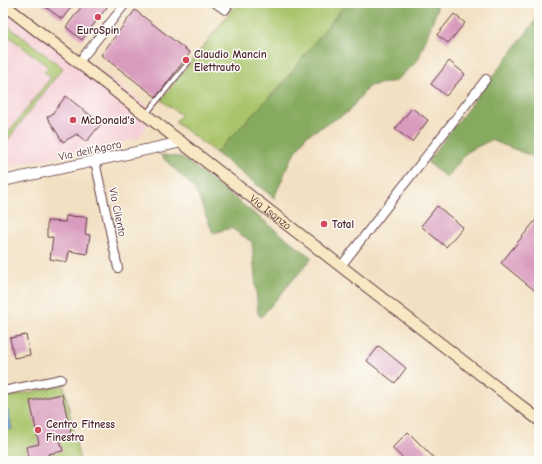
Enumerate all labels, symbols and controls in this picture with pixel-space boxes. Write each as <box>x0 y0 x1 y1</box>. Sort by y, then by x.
marker: EuroSpin <box>93 12 103 22</box>
place label: EuroSpin <box>77 24 119 37</box>
place label: Claudio Mancin Elettrauto <box>194 48 267 74</box>
marker: Claudio Mancin Elettrauto <box>181 55 191 65</box>
place label: McDonald's <box>81 114 135 127</box>
marker: McDonald's <box>68 115 78 125</box>
street label: Via dell'Agora <box>57 137 123 163</box>
street label: Via Cilento <box>106 186 129 238</box>
street label: Via Isonzo <box>247 192 294 232</box>
place label: Total <box>332 218 354 231</box>
marker: Total <box>319 219 329 229</box>
place label: Centro Fitness Finestra <box>46 418 115 444</box>
marker: Centro Fitness Finestra <box>33 425 43 435</box>

